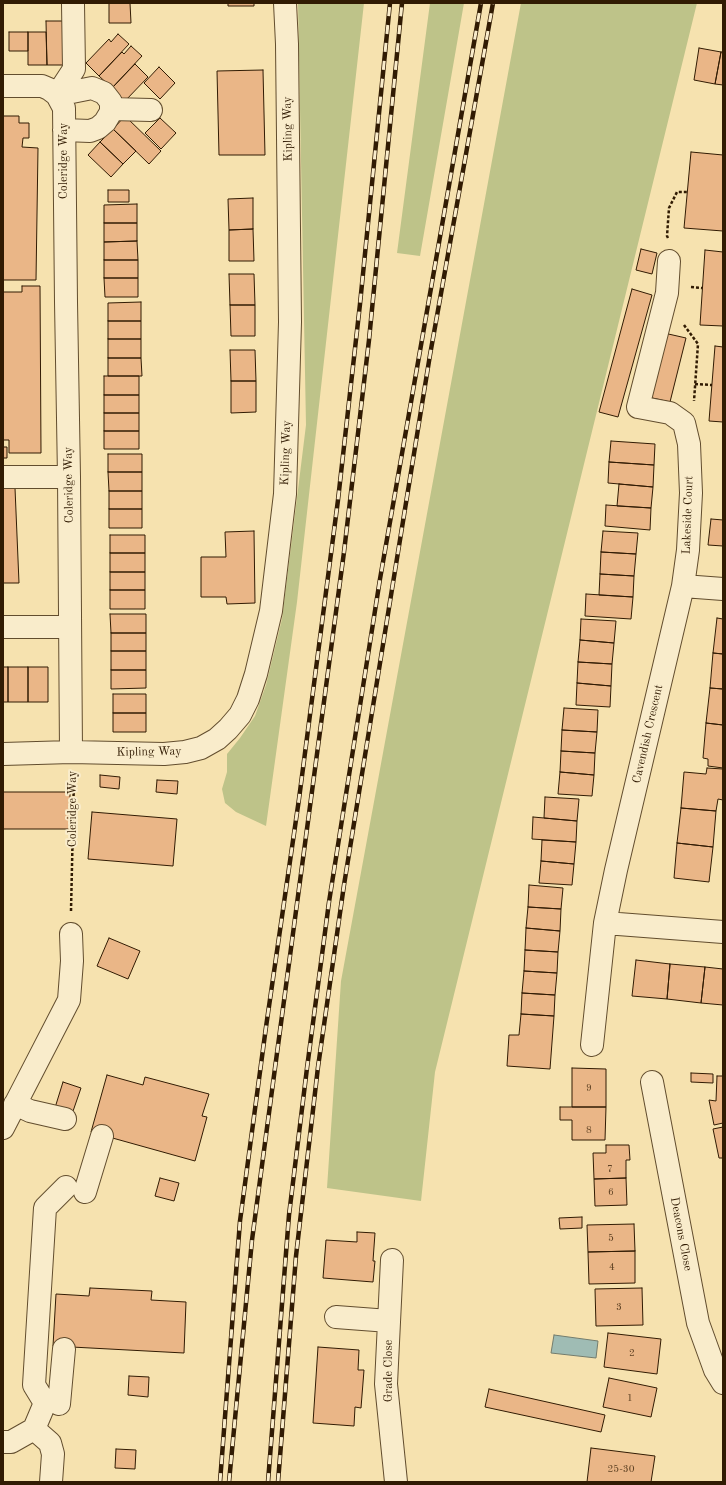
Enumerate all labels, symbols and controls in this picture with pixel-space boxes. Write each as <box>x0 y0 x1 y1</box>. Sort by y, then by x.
street label: Kipling Way <box>280 96 296 162</box>
street label: Coleridge Way <box>57 123 71 199</box>
street label: Kipling Way <box>278 420 294 486</box>
street label: Coleridge Way <box>61 447 77 523</box>
street label: Lakeside Court <box>679 475 697 555</box>
street label: Cavendish Crescent <box>630 683 666 785</box>
street label: Kipling Way <box>116 744 182 760</box>
street label: Coleridge Way <box>66 771 80 847</box>
house number: 9 <box>586 1082 592 1094</box>
house number: 8 <box>586 1124 592 1136</box>
house number: 7 <box>607 1163 613 1175</box>
house number: 6 <box>608 1186 614 1198</box>
street label: Deacons Close <box>667 1196 695 1272</box>
house number: 5 <box>608 1232 614 1244</box>
house number: 4 <box>609 1261 615 1273</box>
house number: 3 <box>616 1301 622 1313</box>
street label: Grade Close <box>382 1340 396 1402</box>
house number: 2 <box>629 1347 635 1359</box>
house number: 1 <box>627 1392 633 1404</box>
house number: 25-30 <box>608 1463 634 1475</box>

